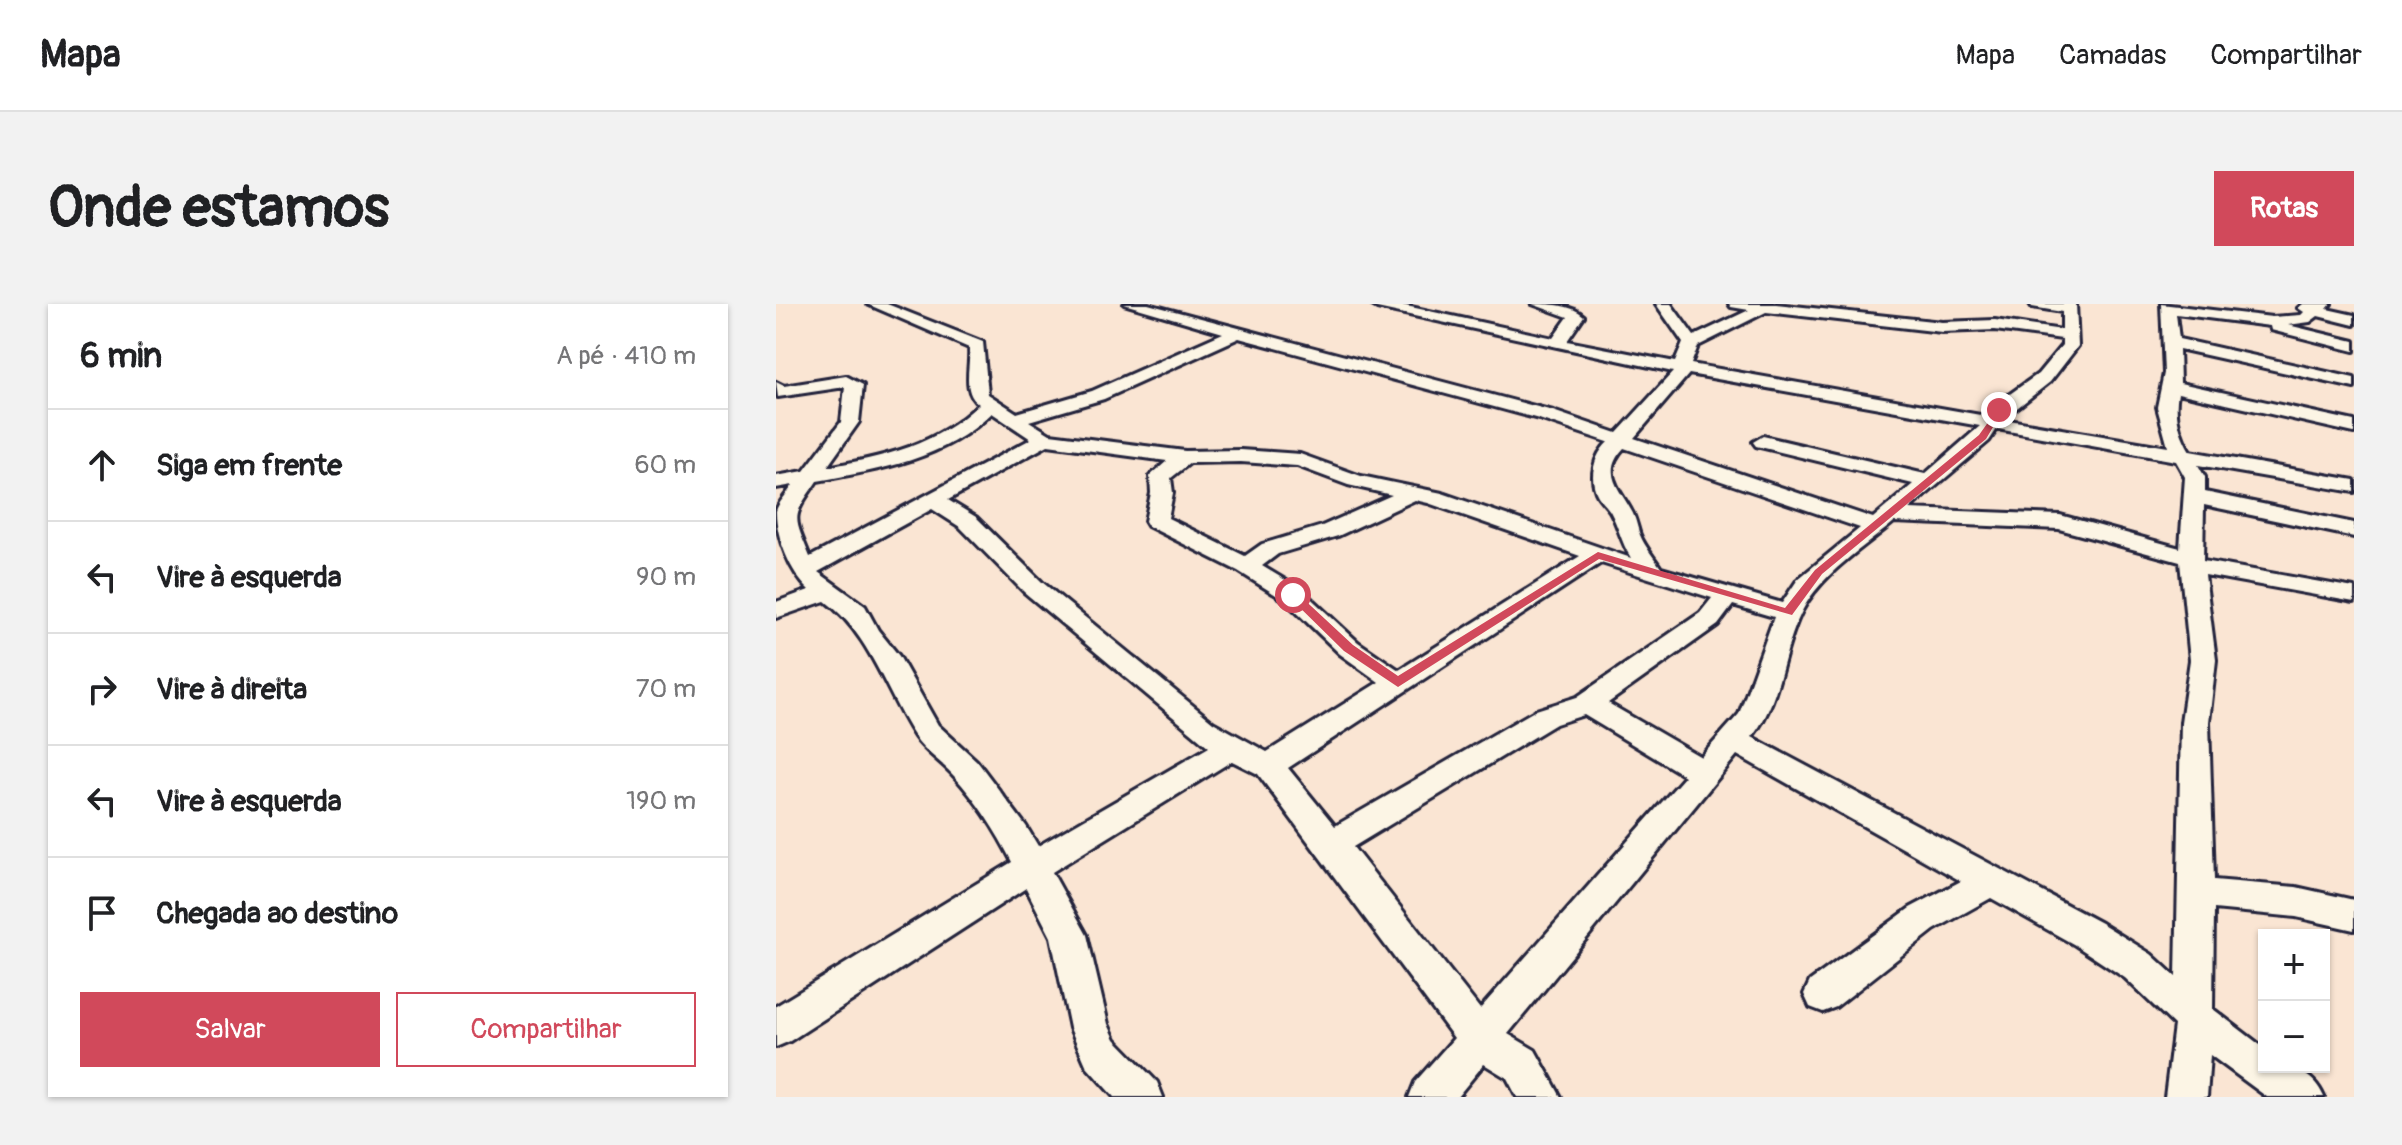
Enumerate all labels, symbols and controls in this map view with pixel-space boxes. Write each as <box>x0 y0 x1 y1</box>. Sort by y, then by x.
text: Mapa <box>40 31 121 79</box>
text: Mapa <box>1955 38 2015 73</box>
text: Camadas <box>2059 38 2166 73</box>
text: Compartilhar <box>2210 38 2362 73</box>
button: Rotas <box>2214 171 2354 246</box>
text: Onde estamos <box>48 174 389 243</box>
text: 6 min <box>80 335 162 378</box>
text: A pé · 410 m <box>556 340 696 372</box>
route end <box>1981 392 2017 428</box>
icon: ahead <box>80 443 124 487</box>
text: Siga em frente <box>156 447 342 484</box>
text: 60 m <box>634 449 696 481</box>
icon: left <box>80 555 124 599</box>
text: Vire à esquerda <box>156 559 342 596</box>
text: 90 m <box>636 561 696 593</box>
route start <box>1275 577 1311 613</box>
icon: right <box>80 667 124 711</box>
text: Vire à direita <box>156 671 307 708</box>
text: 70 m <box>636 673 696 705</box>
icon: left <box>80 779 124 823</box>
text: Vire à esquerda <box>156 783 342 820</box>
text: 190 m <box>626 785 696 817</box>
icon: arrive <box>80 891 124 935</box>
text: Chegada ao destino <box>156 895 398 932</box>
map controls <box>2258 929 2330 1073</box>
button: + <box>2258 929 2330 1001</box>
button: Salvar <box>80 992 380 1067</box>
button: Compartilhar <box>396 992 696 1067</box>
button: − <box>2258 1001 2330 1073</box>

